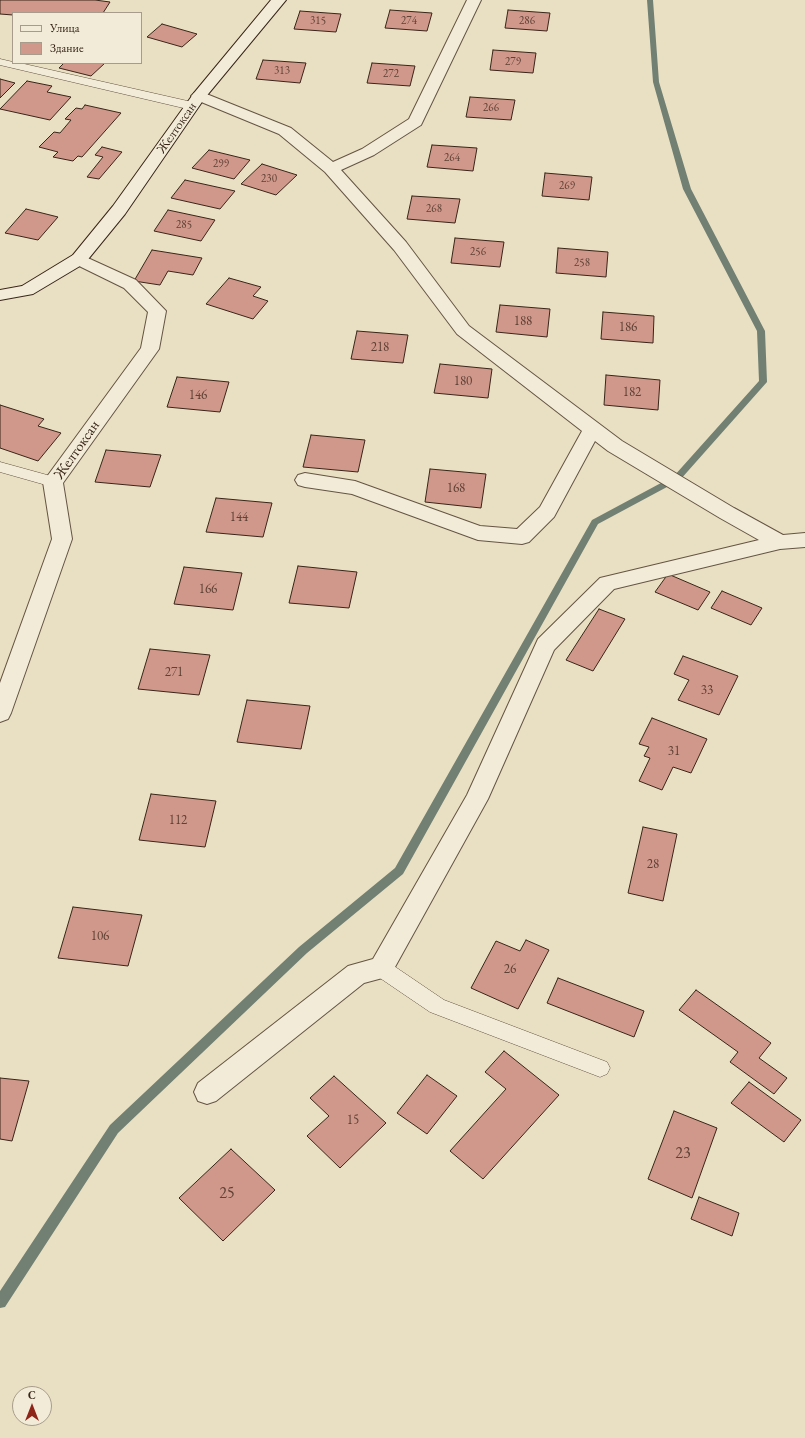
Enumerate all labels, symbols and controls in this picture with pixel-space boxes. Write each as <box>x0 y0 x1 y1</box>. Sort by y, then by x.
legend <box>12 12 142 64</box>
house number: 315 <box>310 14 326 28</box>
house number: 274 <box>401 14 417 28</box>
house number: 286 <box>519 14 535 28</box>
text: Улица <box>50 20 80 36</box>
text: Здание <box>50 40 84 56</box>
house number: 279 <box>505 55 521 69</box>
house number: 313 <box>274 64 290 78</box>
house number: 272 <box>383 67 399 81</box>
street label: Желтоксан <box>154 100 200 156</box>
house number: 266 <box>483 101 499 115</box>
house number: 264 <box>444 151 460 165</box>
house number: 299 <box>213 157 229 171</box>
house number: 230 <box>261 172 277 186</box>
house number: 269 <box>559 179 575 193</box>
house number: 268 <box>426 202 442 216</box>
house number: 285 <box>176 218 192 232</box>
house number: 256 <box>470 245 486 259</box>
house number: 258 <box>574 256 590 270</box>
house number: 188 <box>514 313 532 329</box>
house number: 186 <box>619 319 637 335</box>
house number: 218 <box>371 339 389 355</box>
house number: 180 <box>454 373 472 389</box>
house number: 182 <box>623 384 641 400</box>
house number: 146 <box>189 387 207 403</box>
street label: Желтоксан <box>50 417 104 483</box>
house number: 168 <box>447 480 465 496</box>
house number: 144 <box>230 509 248 525</box>
house number: 166 <box>199 581 217 597</box>
house number: 271 <box>165 664 183 680</box>
house number: 33 <box>701 682 713 698</box>
house number: 31 <box>668 743 680 759</box>
house number: 112 <box>169 812 187 828</box>
house number: 28 <box>647 856 659 872</box>
house number: 106 <box>91 928 109 944</box>
house number: 26 <box>504 961 516 977</box>
house number: 15 <box>347 1112 359 1128</box>
house number: 23 <box>675 1144 691 1164</box>
house number: 25 <box>219 1184 235 1204</box>
north arrow <box>12 1386 52 1426</box>
text: С <box>28 1388 36 1402</box>

